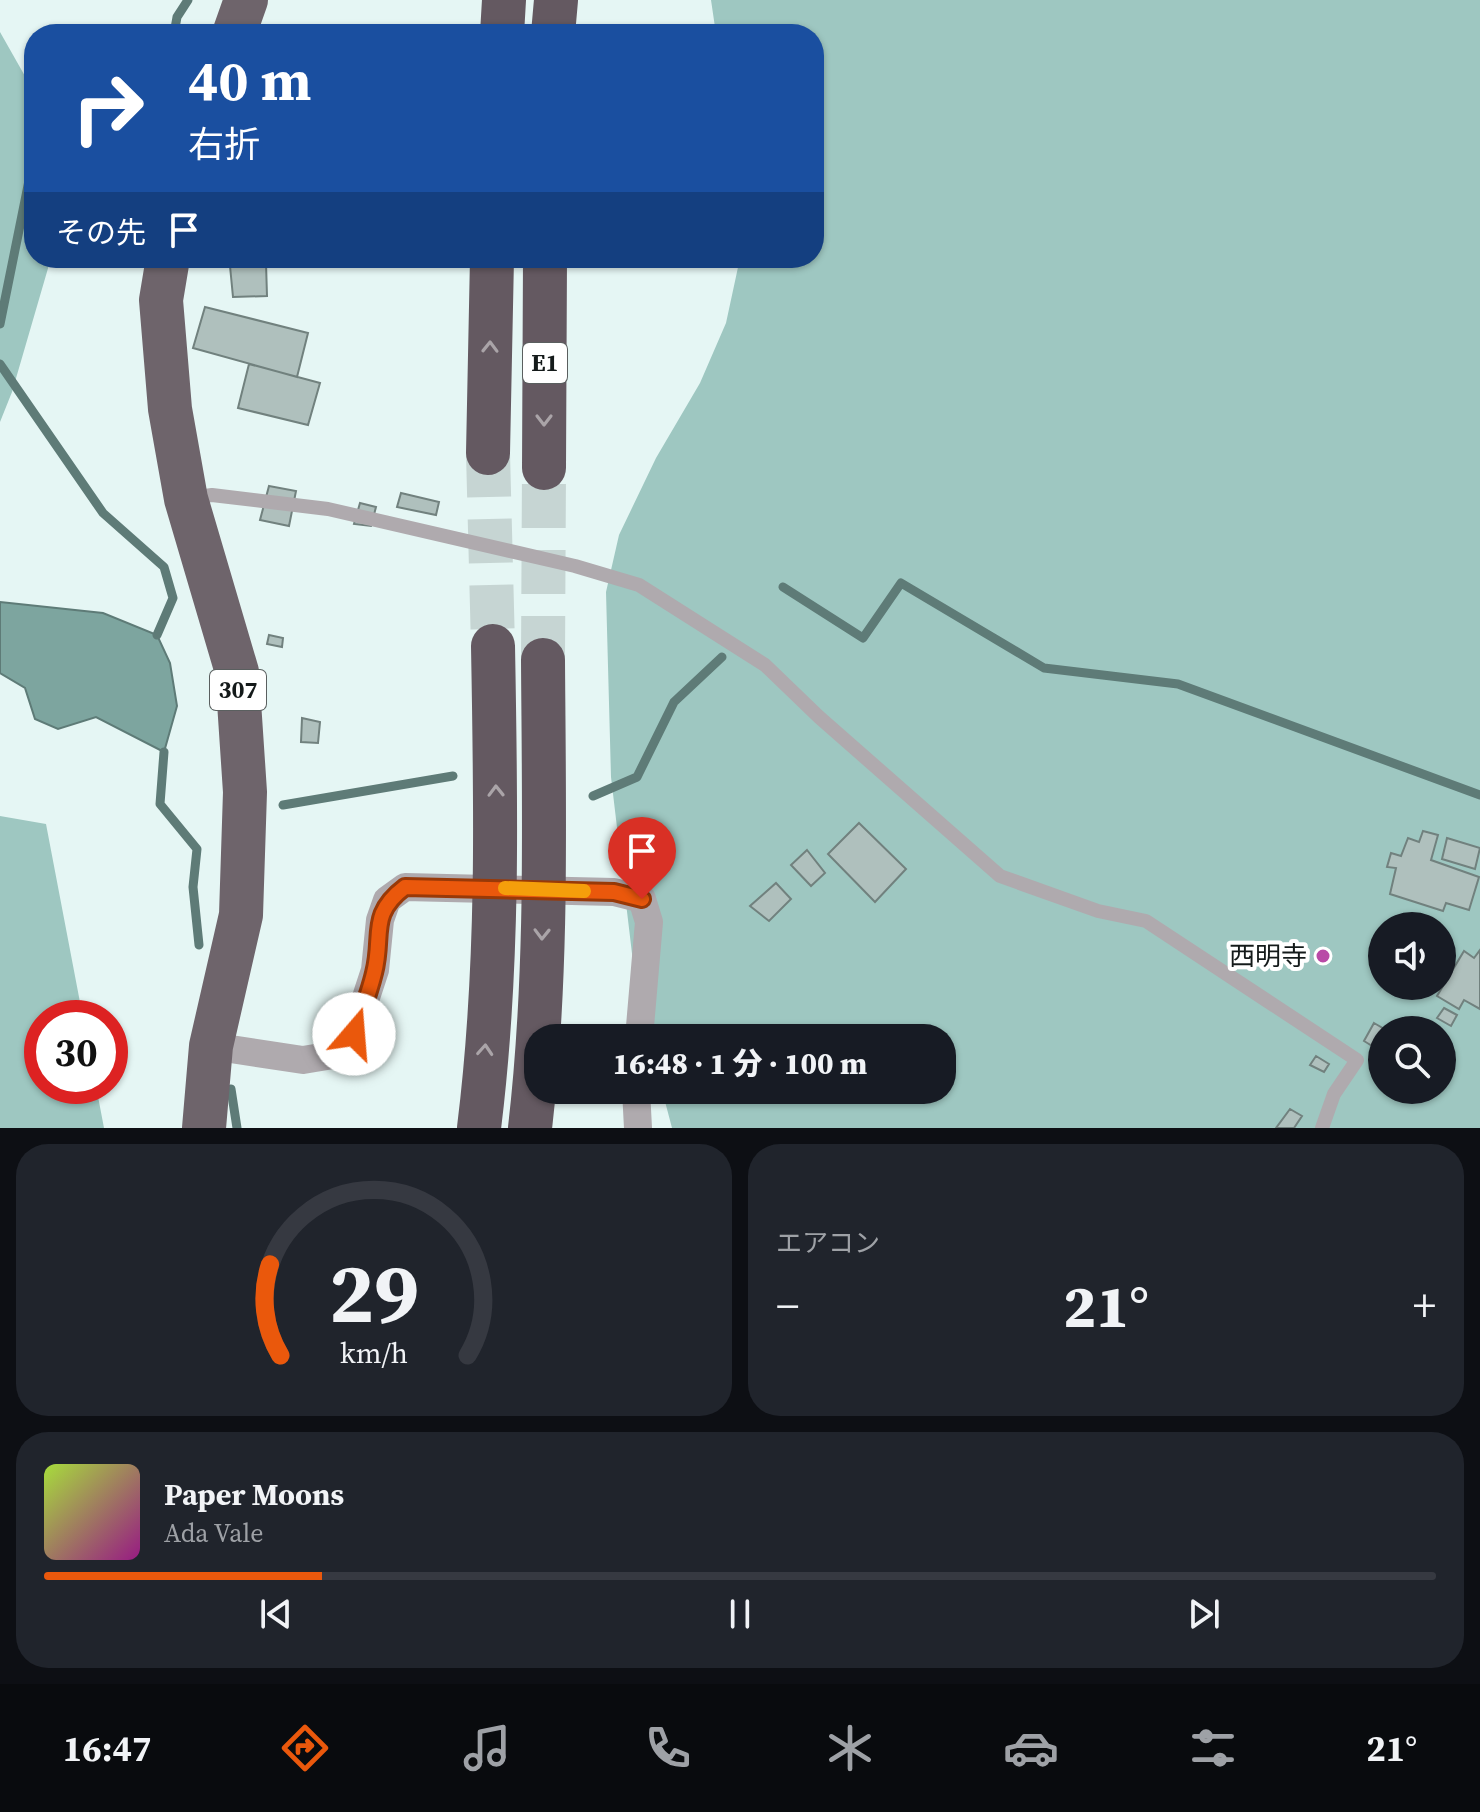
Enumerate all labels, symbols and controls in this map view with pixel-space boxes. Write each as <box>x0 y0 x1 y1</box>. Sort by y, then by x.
text: 40 m <box>188 42 311 119</box>
icon: right <box>56 56 160 160</box>
text: 右折 <box>188 120 260 169</box>
icon: arrive <box>162 208 206 252</box>
text: その先 <box>56 212 146 253</box>
one-way arrow <box>482 340 499 353</box>
road number: E1 <box>523 343 567 383</box>
one-way arrow <box>535 414 553 427</box>
road number: 307 <box>210 670 266 710</box>
one-way arrow <box>487 784 504 797</box>
pin <box>608 817 676 899</box>
icon: arrive <box>620 829 664 873</box>
map controls <box>1368 912 1456 1104</box>
button: sound <box>1368 912 1456 1000</box>
one-way arrow <box>533 928 551 941</box>
place label: 西明寺 <box>1229 938 1307 974</box>
marker: 西明寺 <box>1314 947 1332 965</box>
position arrow <box>312 992 396 1076</box>
speed limit sign: 30 <box>24 1000 128 1104</box>
button: search <box>1368 1016 1456 1104</box>
one-way arrow <box>476 1043 493 1056</box>
text: 16:48 · 1 分 · 100 m <box>613 1043 867 1084</box>
text: エアコン <box>776 1225 880 1261</box>
text: 29 <box>329 1236 419 1350</box>
text: 21° <box>1063 1265 1149 1347</box>
text: − <box>776 1275 799 1336</box>
text: + <box>1413 1275 1436 1336</box>
text: km/h <box>340 1333 408 1373</box>
text: Paper Moons <box>164 1474 344 1515</box>
text: Ada Vale <box>164 1515 263 1551</box>
icon: previous <box>254 1592 298 1636</box>
icon: pause <box>718 1592 762 1636</box>
icon: next <box>1182 1592 1226 1636</box>
icon: directions <box>277 1720 333 1776</box>
icon: music <box>459 1720 515 1776</box>
icon: phone <box>640 1720 696 1776</box>
icon: climate <box>822 1720 878 1776</box>
icon: car <box>1003 1720 1059 1776</box>
icon: filters <box>1185 1720 1241 1776</box>
text: 16:47 <box>63 1724 152 1773</box>
text: 21° <box>1366 1724 1417 1773</box>

